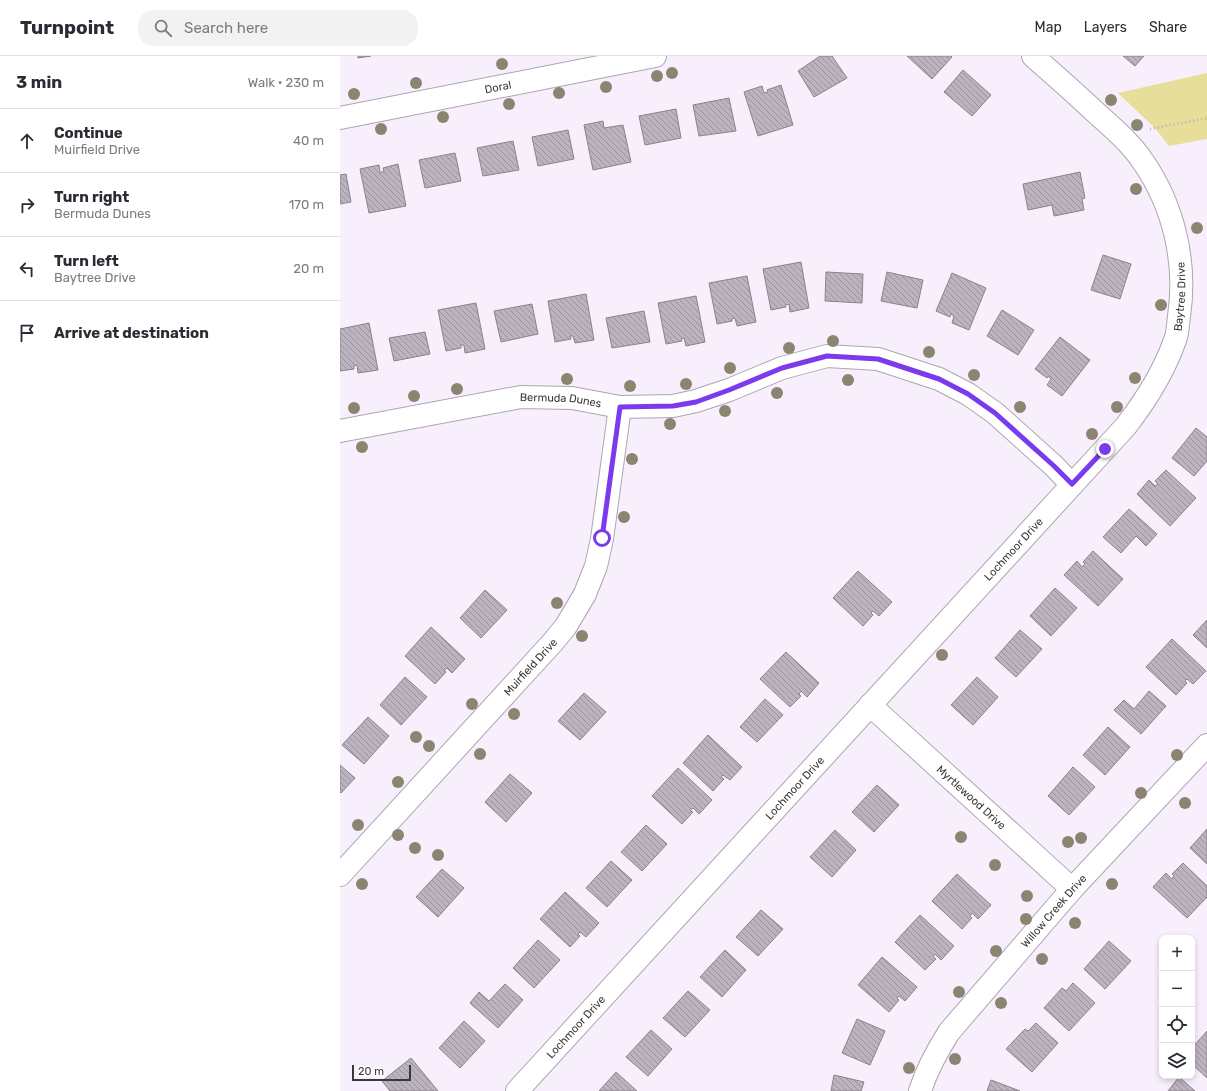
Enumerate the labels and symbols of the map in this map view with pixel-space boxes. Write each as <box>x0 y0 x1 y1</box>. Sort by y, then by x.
street label: Doral <box>484 78 512 96</box>
street label: Baytree Drive <box>1171 261 1188 332</box>
street label: Bermuda Dunes <box>520 391 603 410</box>
route end <box>1096 440 1114 458</box>
street label: Lochmoor Drive <box>982 515 1046 583</box>
route start <box>593 529 611 547</box>
street label: Muirfield Drive <box>501 636 560 698</box>
street label: Lochmoor Drive <box>763 754 827 822</box>
street label: Myrtlewood Drive <box>934 763 1008 832</box>
street label: Willow Creek Drive <box>1019 872 1089 950</box>
street label: Lochmoor Drive <box>544 993 608 1061</box>
scale bar <box>352 1063 411 1082</box>

